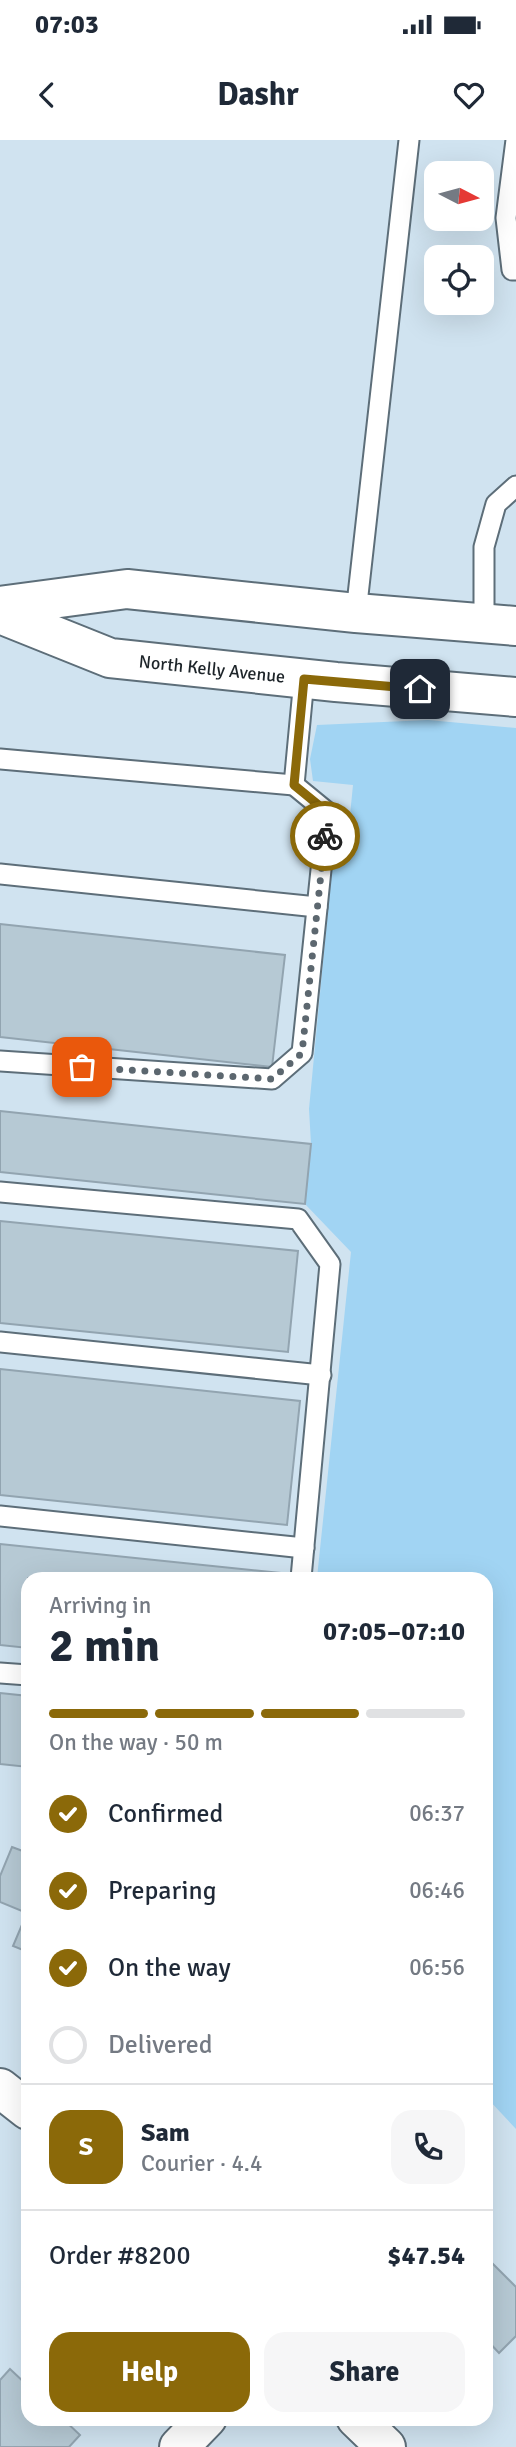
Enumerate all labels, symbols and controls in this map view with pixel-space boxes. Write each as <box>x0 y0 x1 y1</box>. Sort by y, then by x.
text: 07:03 <box>35 9 99 41</box>
text: Dashr <box>217 75 299 114</box>
icon: back <box>28 76 66 114</box>
icon: heart <box>450 76 488 114</box>
north arrow <box>424 161 494 231</box>
map controls <box>424 161 494 315</box>
button: locate <box>424 245 494 315</box>
street label: North Kelly Avenue <box>138 650 286 688</box>
pin <box>390 659 450 719</box>
icon: home <box>401 670 439 708</box>
courier <box>290 801 360 871</box>
icon: bike <box>306 817 344 855</box>
pin <box>52 1037 112 1097</box>
icon: bag <box>63 1048 101 1086</box>
text: Arriving in <box>49 1591 151 1620</box>
text: 07:05–07:10 <box>323 1616 465 1648</box>
text: 2 min <box>49 1618 160 1674</box>
text: On the way · 50 m <box>49 1728 223 1757</box>
icon: check <box>49 1795 87 1833</box>
text: Confirmed <box>108 1798 223 1830</box>
text: 06:37 <box>409 1799 465 1828</box>
icon: check <box>49 1872 87 1910</box>
text: Preparing <box>108 1875 216 1907</box>
text: 06:46 <box>409 1876 465 1905</box>
icon: check <box>49 1949 87 1987</box>
text: On the way <box>108 1952 231 1984</box>
text: 06:56 <box>409 1953 465 1982</box>
text: Delivered <box>108 2029 213 2061</box>
button: phone <box>391 2110 465 2184</box>
text: Sam <box>141 2117 190 2149</box>
text: S <box>79 2131 93 2163</box>
text: Courier · 4.4 <box>141 2149 262 2178</box>
text: Order #8200 <box>49 2240 190 2272</box>
text: $47.54 <box>387 2240 465 2272</box>
button: Help <box>49 2332 250 2412</box>
button: Share <box>264 2332 465 2412</box>

